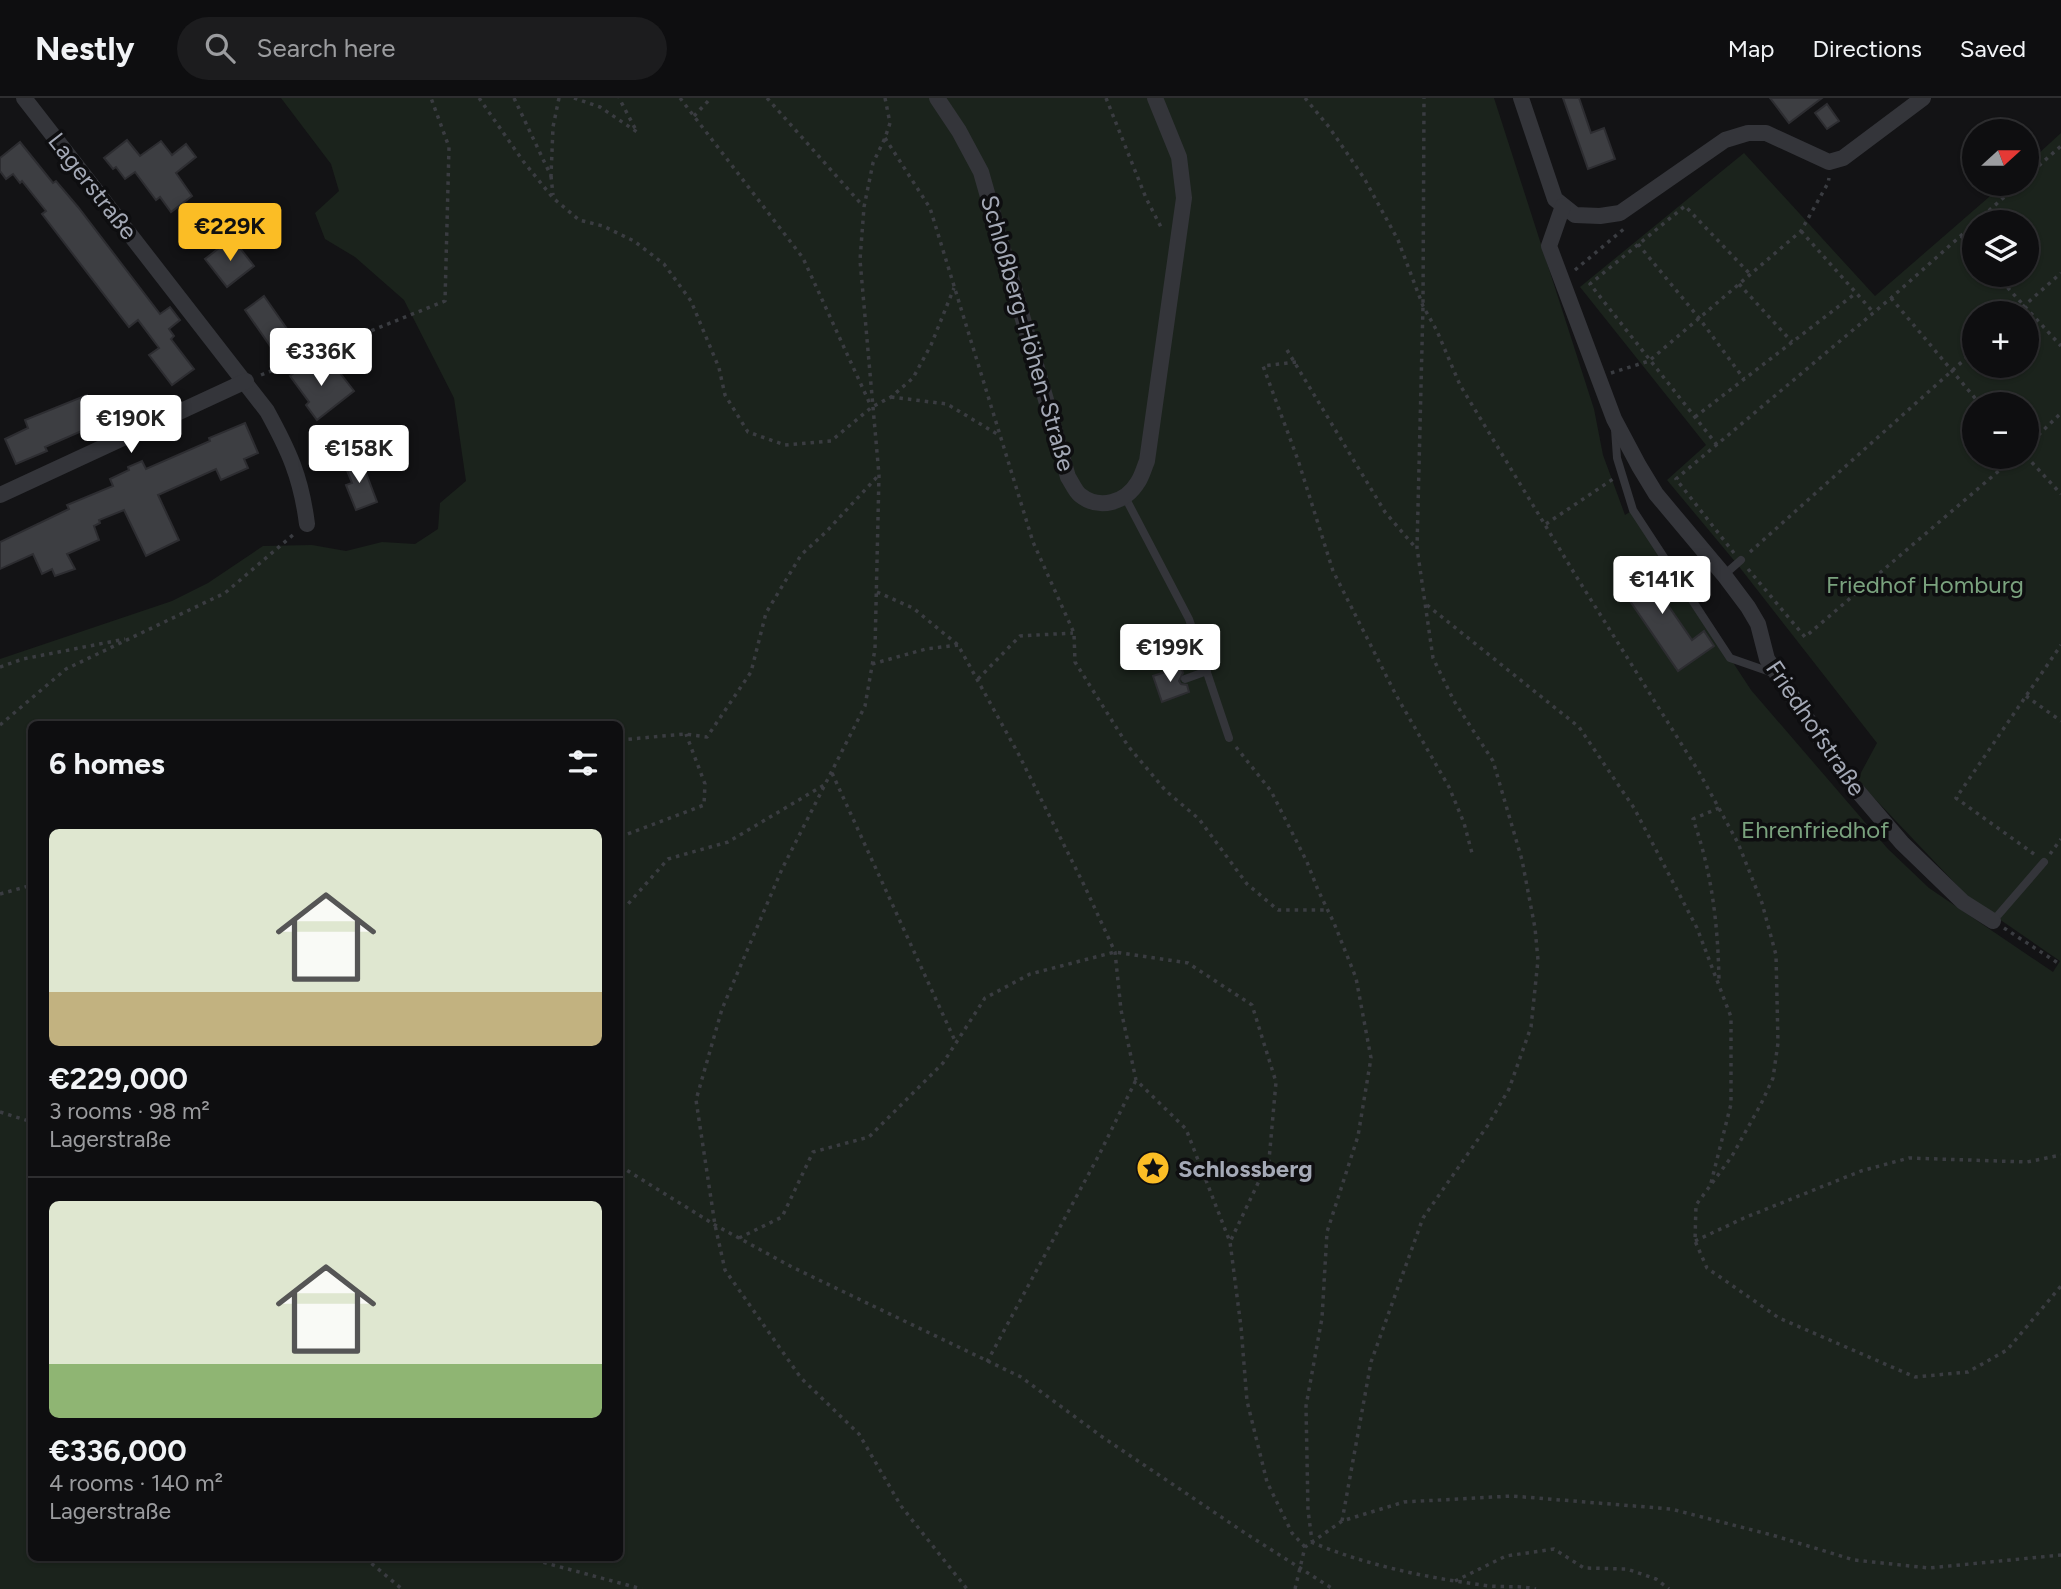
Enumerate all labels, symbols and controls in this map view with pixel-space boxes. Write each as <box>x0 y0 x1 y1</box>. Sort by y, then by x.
search box <box>177 17 667 80</box>
text: Nestly <box>35 29 135 68</box>
icon: search <box>201 29 239 67</box>
text: Search here <box>257 32 395 64</box>
text: Map <box>1728 34 1774 63</box>
text: Directions <box>1812 34 1922 63</box>
text: Saved <box>1960 34 2026 63</box>
north arrow <box>1962 119 2039 196</box>
map controls <box>1962 119 2039 469</box>
street label: Lagerstraße <box>42 127 144 245</box>
street label: Schloßberg-Höhen-Straße <box>975 192 1081 474</box>
pin: €229K <box>181 204 279 263</box>
button: layers <box>1962 210 2039 287</box>
text: €229K <box>194 212 266 240</box>
button: + <box>1962 301 2039 378</box>
pin: €336K <box>272 328 370 388</box>
text: €336K <box>286 337 356 365</box>
button: − <box>1962 392 2039 469</box>
pin: €190K <box>82 396 180 455</box>
text: €190K <box>96 404 166 432</box>
pin: €158K <box>310 426 408 485</box>
text: €158K <box>325 434 393 462</box>
pin: €141K <box>1613 556 1711 616</box>
text: €141K <box>1629 565 1695 593</box>
park label: Friedhof Homburg <box>1826 570 2024 599</box>
pin: €199K <box>1121 624 1219 684</box>
text: €199K <box>1136 633 1204 661</box>
street label: Friedhofstraße <box>1760 655 1872 801</box>
icon: filters <box>564 744 602 782</box>
text: 6 homes <box>49 745 165 782</box>
park label: Ehrenfriedhof <box>1741 815 1889 844</box>
icon: home <box>263 874 389 1000</box>
text: €229,000 <box>49 1060 188 1097</box>
text: 3 rooms · 98 m² <box>49 1097 210 1125</box>
text: Lagerstraße <box>49 1125 171 1153</box>
place icon: Schlossberg <box>1134 1149 1172 1187</box>
place label: Schlossberg <box>1178 1154 1313 1183</box>
icon: home <box>263 1246 389 1372</box>
text: €336,000 <box>49 1432 187 1469</box>
text: 4 rooms · 140 m² <box>49 1469 223 1497</box>
text: Lagerstraße <box>49 1497 171 1525</box>

